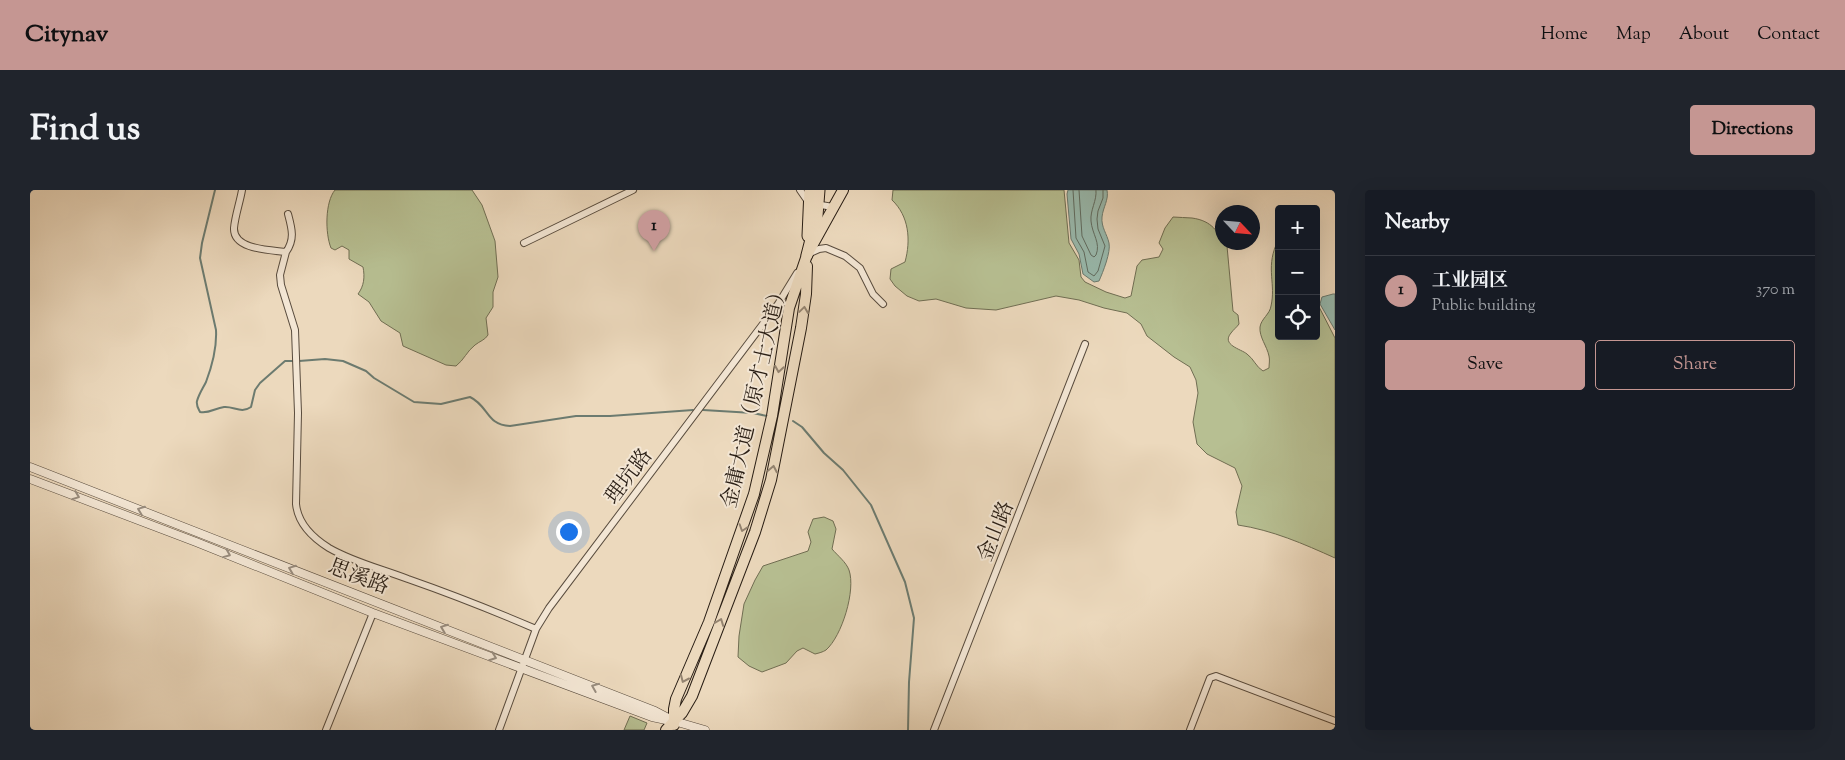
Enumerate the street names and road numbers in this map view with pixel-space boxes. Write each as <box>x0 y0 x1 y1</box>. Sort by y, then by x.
street label: 金庸大道（原才士大道） <box>715 280 797 511</box>
street label: 理坑路 <box>599 443 661 511</box>
street label: 金山路 <box>971 497 1023 567</box>
street label: 思溪路 <box>323 553 393 603</box>

